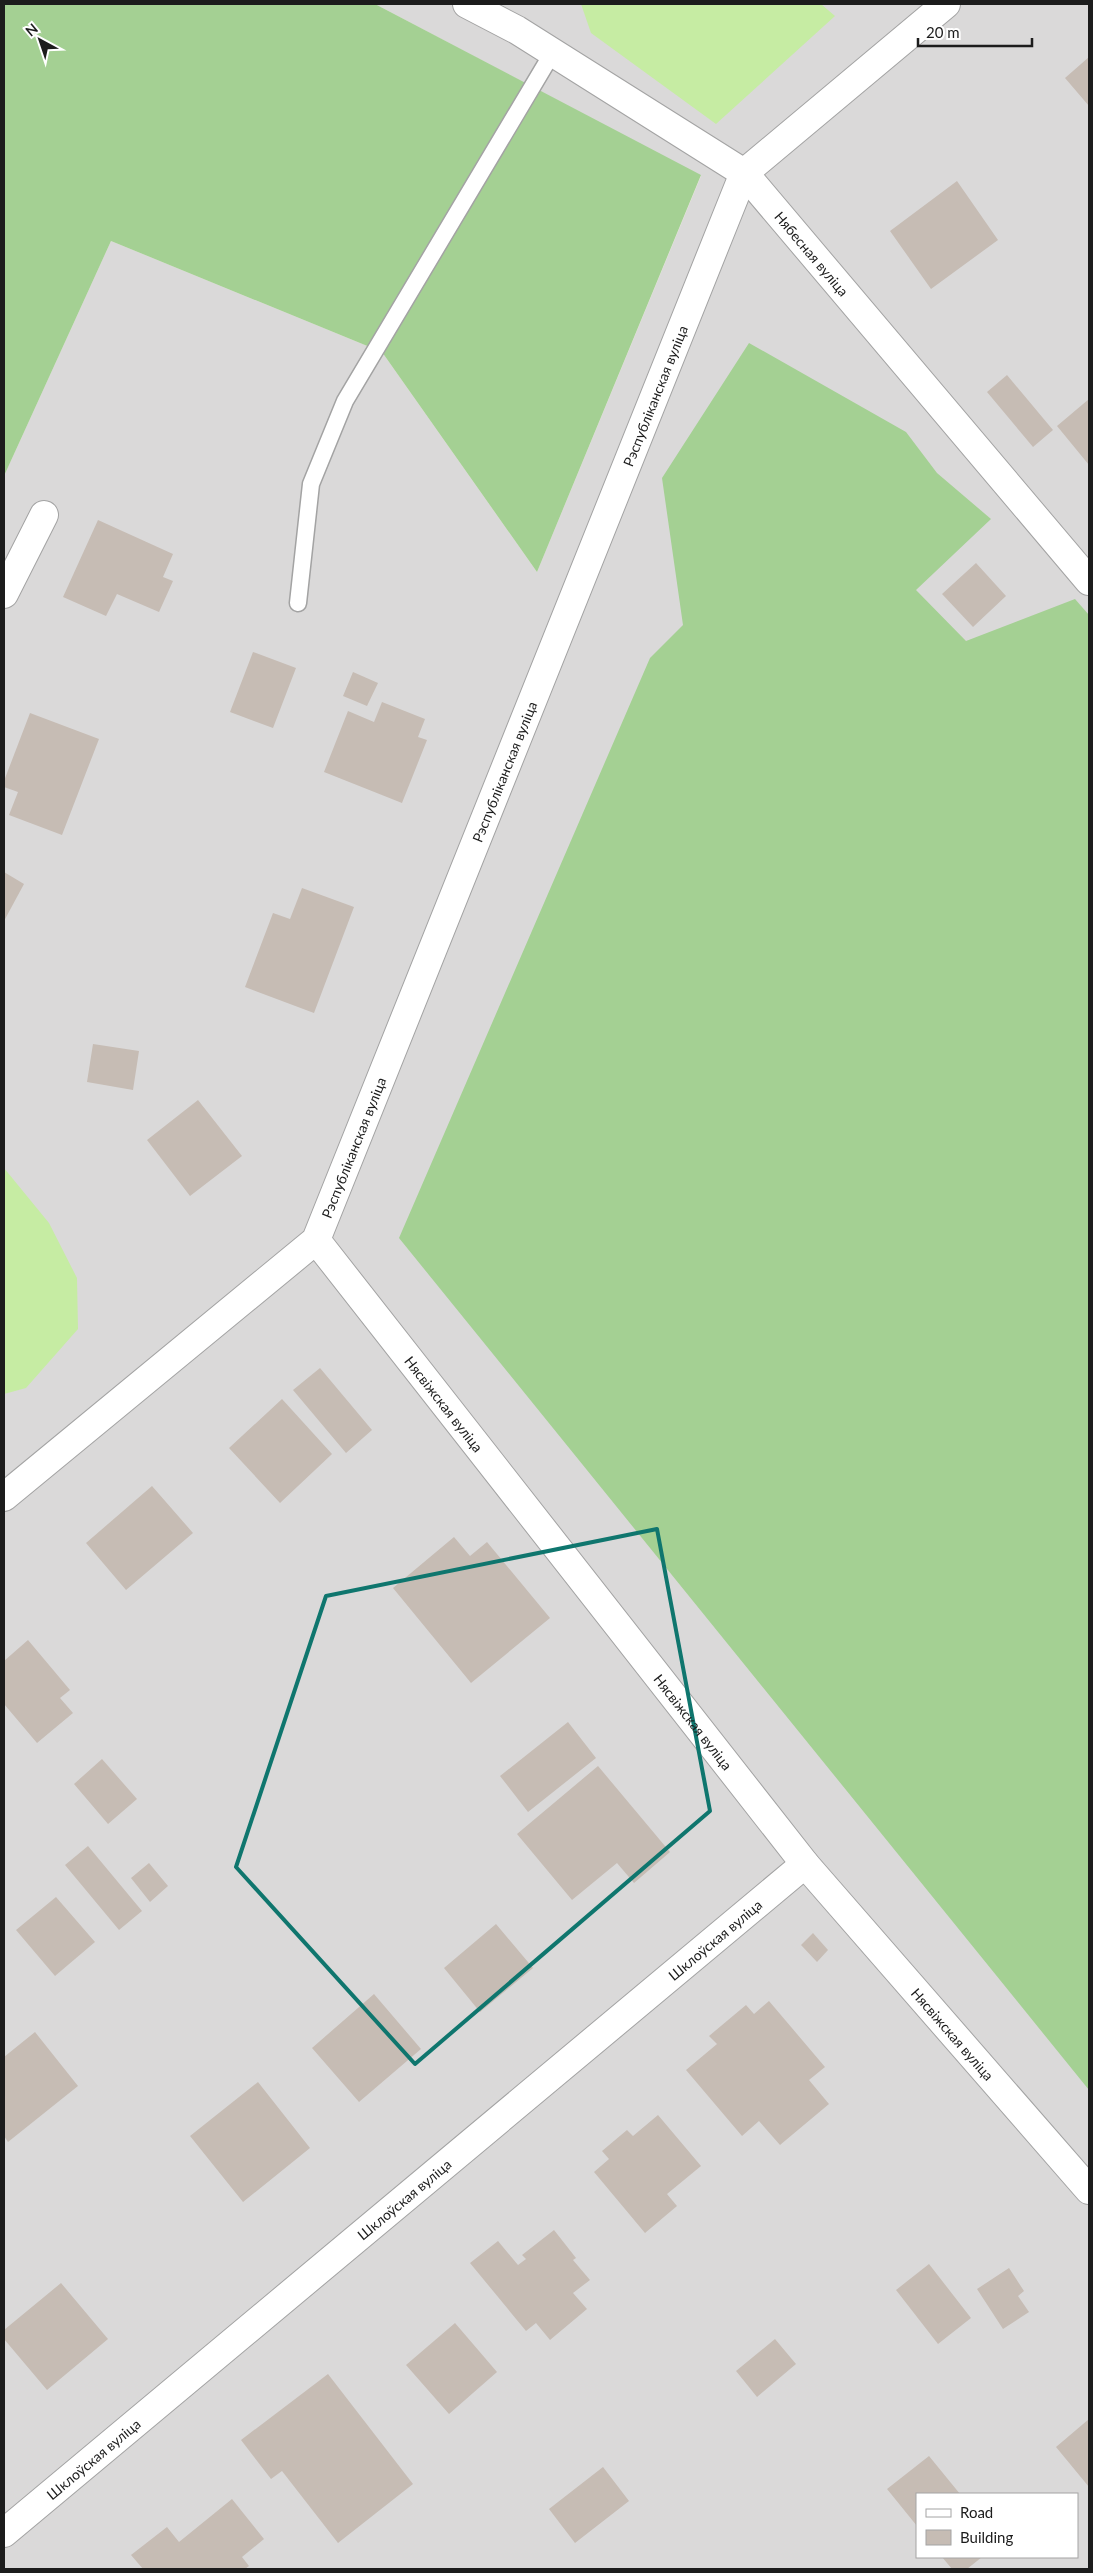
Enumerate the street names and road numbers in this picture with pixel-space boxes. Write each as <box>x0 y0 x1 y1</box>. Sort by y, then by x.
street label: Нябесная вуліца <box>771 208 853 299</box>
street label: Рэспубліканская вуліца <box>619 323 691 469</box>
street label: Рэспубліканская вуліца <box>468 699 540 844</box>
street label: Рэспубліканская вуліца <box>317 1074 389 1220</box>
street label: Нясвіжская вуліца <box>402 1352 487 1455</box>
street label: Нясвіжская вуліца <box>651 1670 736 1773</box>
street label: Шклоўская вуліца <box>664 1895 765 1983</box>
street label: Нясвіжская вуліца <box>908 1984 998 2084</box>
street label: Шклоўская вуліца <box>354 2155 454 2243</box>
street label: Шклоўская вуліца <box>43 2415 143 2503</box>

